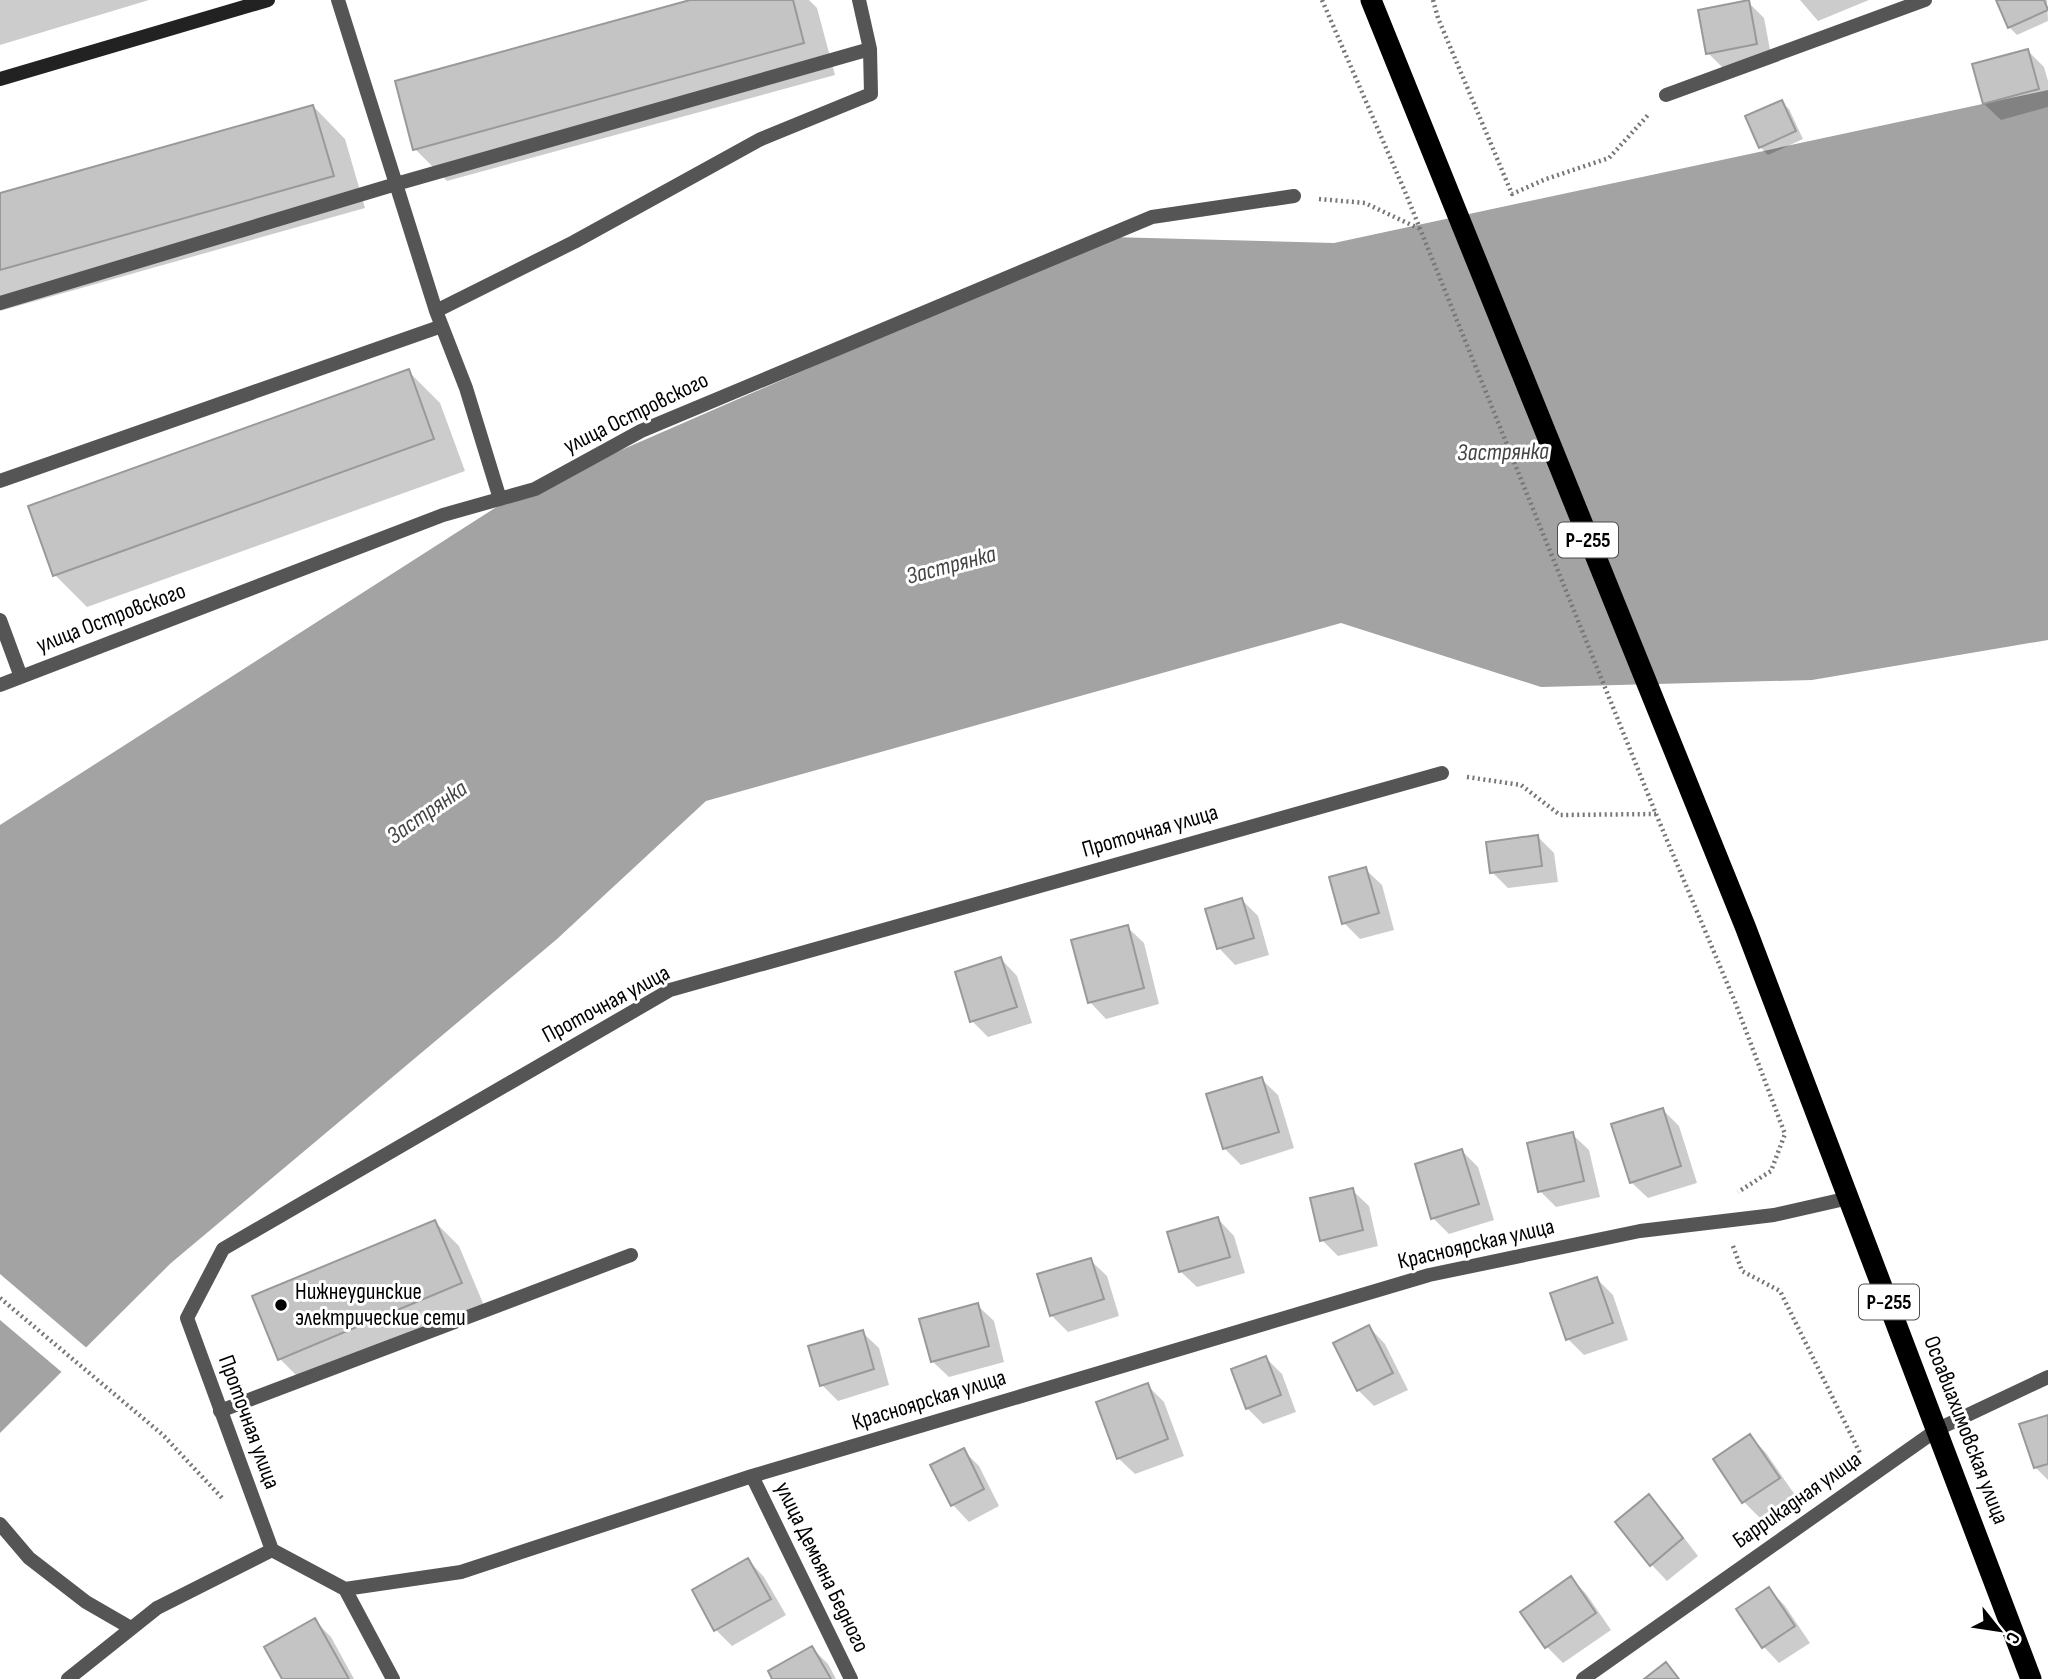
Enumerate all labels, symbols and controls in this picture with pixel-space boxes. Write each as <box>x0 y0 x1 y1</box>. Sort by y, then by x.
street label: улица Островского <box>559 366 713 460</box>
water label: Застрянка <box>1457 437 1549 467</box>
road number: Р-255 <box>1558 522 1618 558</box>
water label: Застрянка <box>903 539 999 591</box>
street label: улица Островского <box>32 577 190 659</box>
water label: Застрянка <box>381 774 473 850</box>
street label: Проточная улица <box>1079 798 1221 864</box>
street label: Проточная улица <box>537 959 675 1049</box>
street label: Красноярская улица <box>1395 1212 1557 1276</box>
place label: Нижнеудинские электрические сети <box>295 1278 466 1332</box>
road number: Р-255 <box>1859 1284 1919 1320</box>
marker: Нижнеудинские электрические сети <box>273 1297 289 1313</box>
street label: Осоавиахимовская улица <box>1917 1332 2015 1528</box>
street label: Проточная улица <box>212 1351 286 1493</box>
street label: Красноярская улица <box>849 1363 1009 1437</box>
street label: Баррикадная улица <box>1727 1445 1867 1555</box>
street label: улица Демьяна Бедного <box>769 1477 875 1657</box>
north arrow <box>1964 1595 2034 1665</box>
text: С <box>2000 1628 2025 1648</box>

